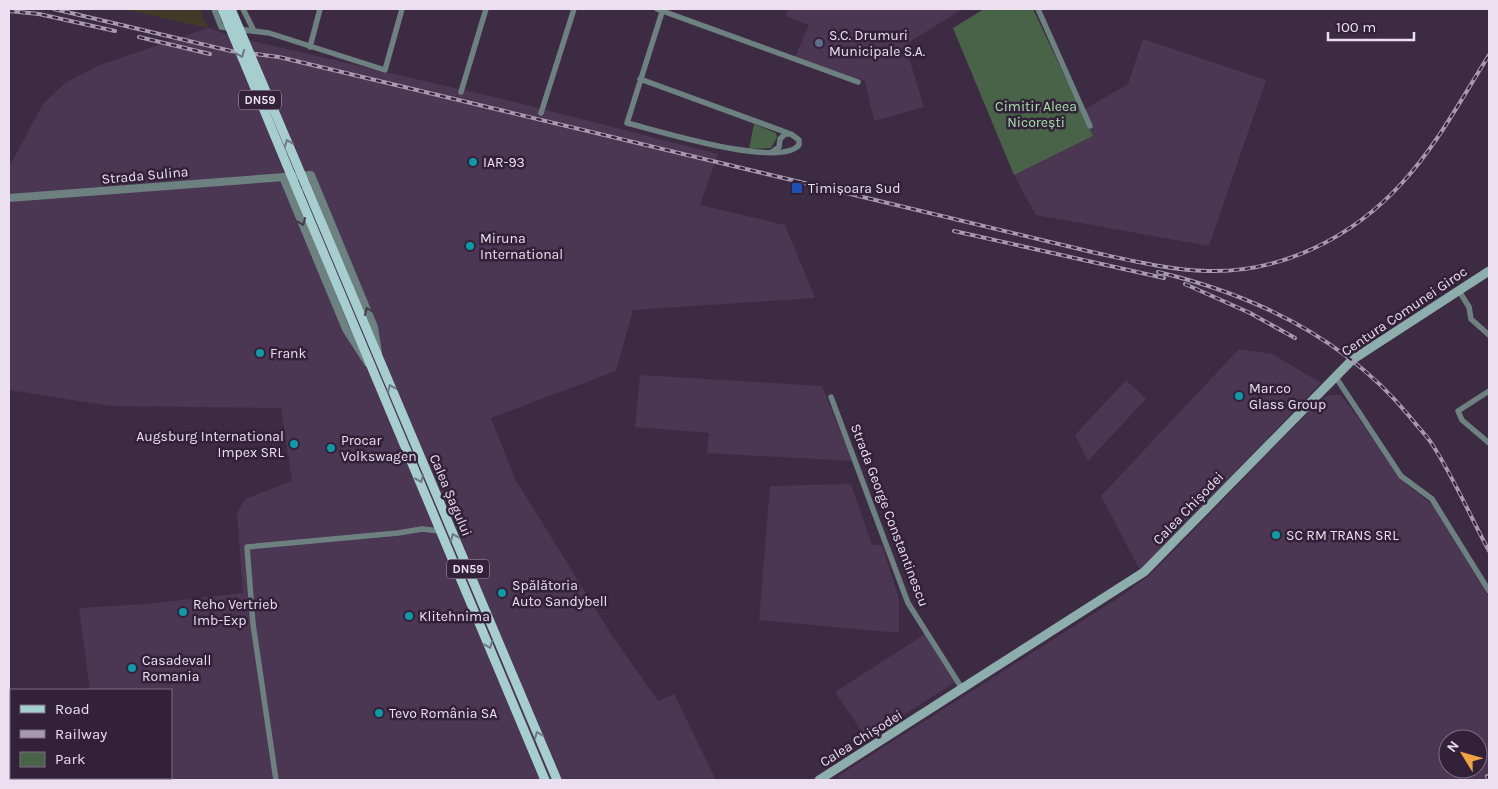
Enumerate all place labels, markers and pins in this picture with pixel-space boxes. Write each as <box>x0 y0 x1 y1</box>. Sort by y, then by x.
place label: S.C. Drumuri Municipale S.A. <box>829 27 926 60</box>
marker: S.C. Drumuri Municipale S.A. <box>813 37 825 49</box>
place label: IAR-93 <box>483 154 525 171</box>
marker: IAR-93 <box>467 156 479 168</box>
place label: Timișoara Sud <box>808 180 901 197</box>
marker: Timișoara Sud <box>790 181 804 195</box>
place label: Miruna International <box>480 230 563 263</box>
marker: Miruna International <box>464 240 476 252</box>
place label: Frank <box>270 345 307 362</box>
marker: Frank <box>254 347 266 359</box>
place label: Mar.co Glass Group <box>1249 380 1326 413</box>
marker: Mar.co Glass Group <box>1233 390 1245 402</box>
place label: Augsburg International Impex SRL <box>136 428 284 461</box>
place label: Procar Volkswagen <box>341 432 417 465</box>
marker: Augsburg International Impex SRL <box>288 438 300 450</box>
marker: Procar Volkswagen <box>325 442 337 454</box>
place label: SC RM TRANS SRL <box>1286 527 1399 544</box>
marker: SC RM TRANS SRL <box>1270 529 1282 541</box>
place label: Spălătoria Auto Sandybell <box>512 577 608 610</box>
marker: Spălătoria Auto Sandybell <box>496 587 508 599</box>
place label: Reho Vertrieb Imb-Exp <box>193 596 278 629</box>
marker: Reho Vertrieb Imb-Exp <box>177 606 189 618</box>
place label: Klitehnima <box>419 608 490 625</box>
marker: Klitehnima <box>403 610 415 622</box>
place label: Casadevall Romania <box>142 652 211 685</box>
marker: Casadevall Romania <box>126 662 138 674</box>
place label: Tevo România SA <box>389 705 497 722</box>
marker: Tevo România SA <box>373 707 385 719</box>

